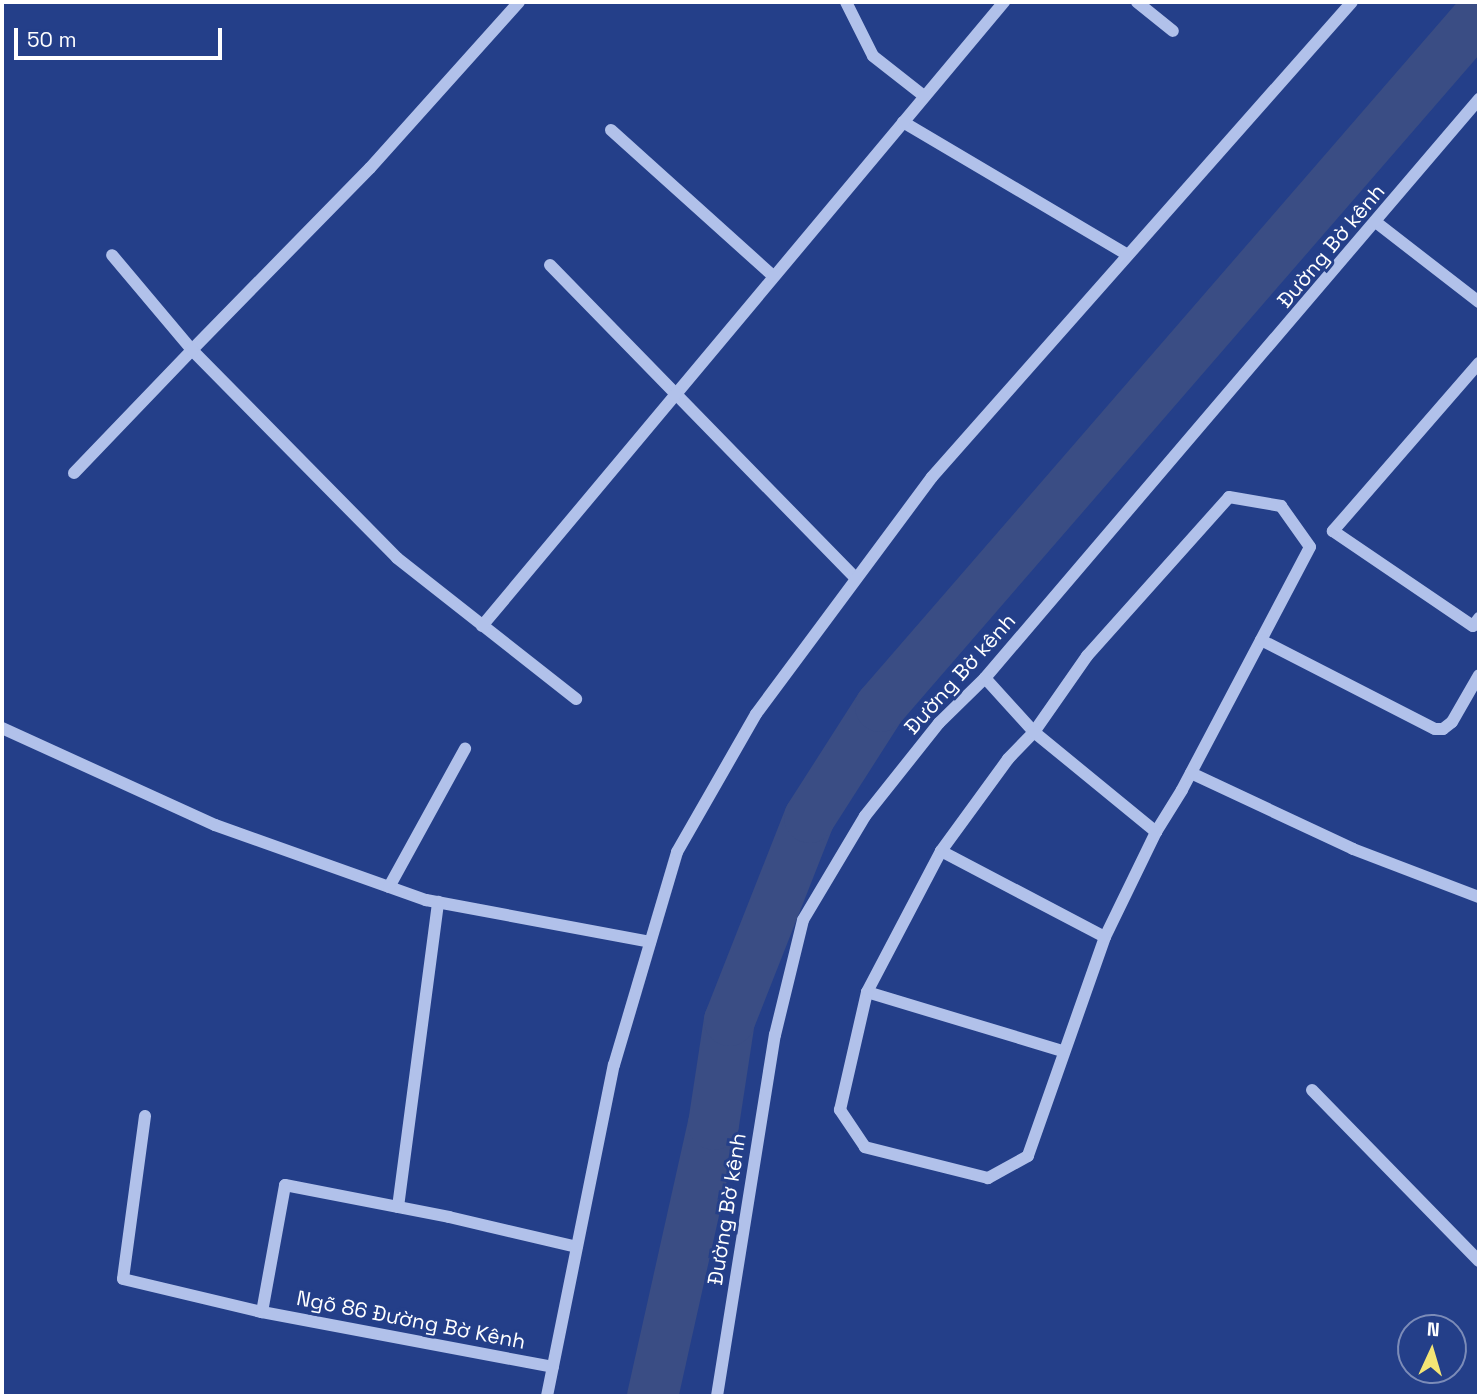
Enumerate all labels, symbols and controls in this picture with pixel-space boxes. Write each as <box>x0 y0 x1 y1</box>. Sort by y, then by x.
scale bar <box>18 14 226 58</box>
text: 50 m <box>27 26 77 53</box>
street label: Đường Bờ kênh <box>1272 179 1390 313</box>
street label: Đường Bờ kênh <box>899 608 1021 740</box>
street label: Đường Bờ kênh <box>703 1131 751 1287</box>
street label: Ngõ 86 Đường Bờ Kênh <box>294 1285 528 1355</box>
north arrow <box>1397 1314 1467 1384</box>
text: N <box>1426 1317 1441 1342</box>

